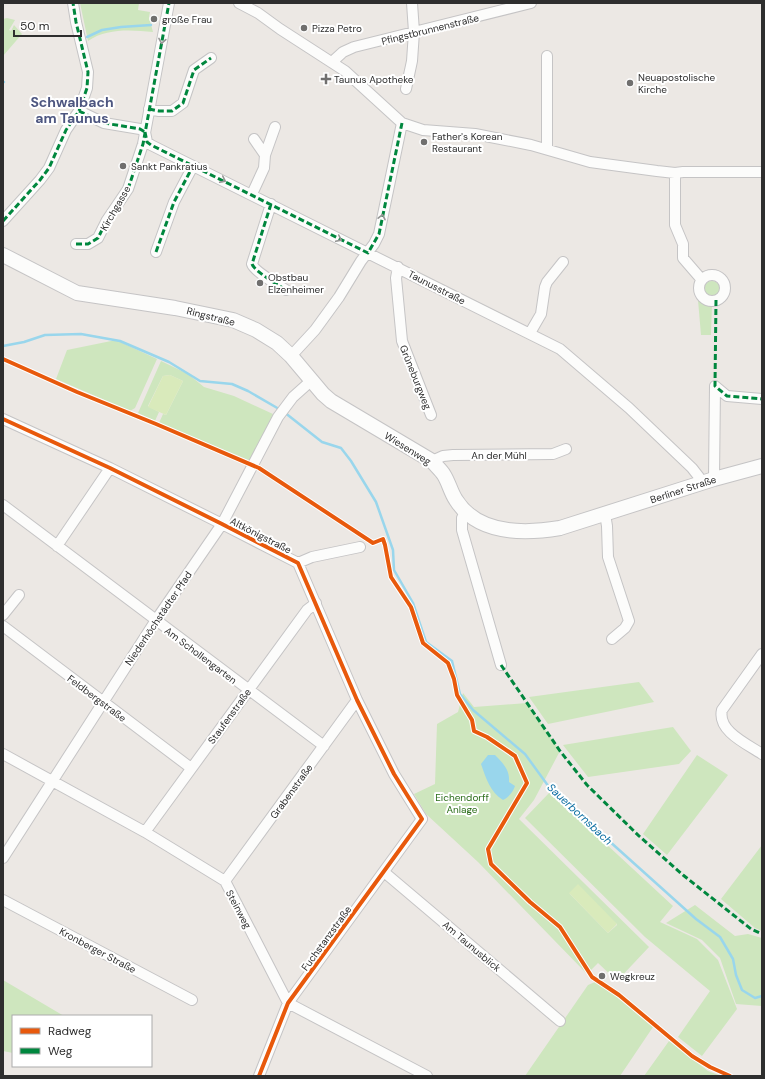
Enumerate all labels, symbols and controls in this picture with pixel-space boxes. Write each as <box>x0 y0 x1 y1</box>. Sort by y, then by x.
street label: Pfingstbrunnenstraße <box>380 11 481 48</box>
scale bar <box>14 12 81 38</box>
place label: große Frau <box>162 13 212 26</box>
marker: große Frau <box>149 14 159 24</box>
text: 50 m <box>20 18 49 34</box>
place label: Pizza Petro <box>312 22 362 35</box>
marker: Pizza Petro <box>299 23 309 33</box>
one-way arrow <box>158 38 166 44</box>
place label: Neuapostolische Kirche <box>638 71 716 96</box>
place label: Taunus Apotheke <box>334 73 414 86</box>
marker: Taunus Apotheke <box>321 74 331 84</box>
marker: Neuapostolische Kirche <box>625 78 635 88</box>
district label: Schwalbach am Taunus <box>30 93 114 127</box>
place label: Father's Korean Restaurant <box>432 130 503 155</box>
marker: Father's Korean Restaurant <box>419 137 429 147</box>
place label: Sankt Pankratius <box>131 160 207 173</box>
marker: Sankt Pankratius <box>118 161 128 171</box>
one-way arrow <box>219 175 226 183</box>
street label: Kirchgasse <box>97 183 134 233</box>
one-way arrow <box>377 214 386 220</box>
one-way arrow <box>335 234 342 242</box>
street label: Taunusstraße <box>406 267 468 308</box>
place label: Obstbau Elzenheimer <box>268 271 324 296</box>
marker: Obstbau Elzenheimer <box>255 278 265 288</box>
street label: Ringstraße <box>185 304 237 329</box>
street label: Grüneburgweg <box>397 343 435 412</box>
street label: Wiesenweg <box>382 429 434 468</box>
street label: An der Mühl <box>471 449 527 462</box>
street label: Berliner Straße <box>648 473 718 506</box>
street label: Altkönigstraße <box>228 514 294 557</box>
street label: Niederhöchstädter Pfad <box>122 569 195 668</box>
street label: Am Schollengarten <box>162 624 240 687</box>
street label: Feldbergstraße <box>65 672 129 725</box>
street label: Staufenstraße <box>205 686 254 747</box>
street label: Grabenstraße <box>267 761 316 821</box>
water label: Sauerbornsbach <box>544 780 616 848</box>
park label: Eichendorff Anlage <box>435 791 489 816</box>
street label: Steinweg <box>223 888 254 931</box>
street label: Fuchstanzstraße <box>299 903 354 973</box>
street label: Am Taunusblick <box>440 918 504 975</box>
street label: Kronberger Straße <box>57 925 139 976</box>
place label: Wegkreuz <box>610 970 655 983</box>
marker: Wegkreuz <box>597 971 607 981</box>
legend <box>12 1015 152 1067</box>
text: Radweg <box>48 1023 92 1039</box>
text: Weg <box>48 1043 73 1059</box>

